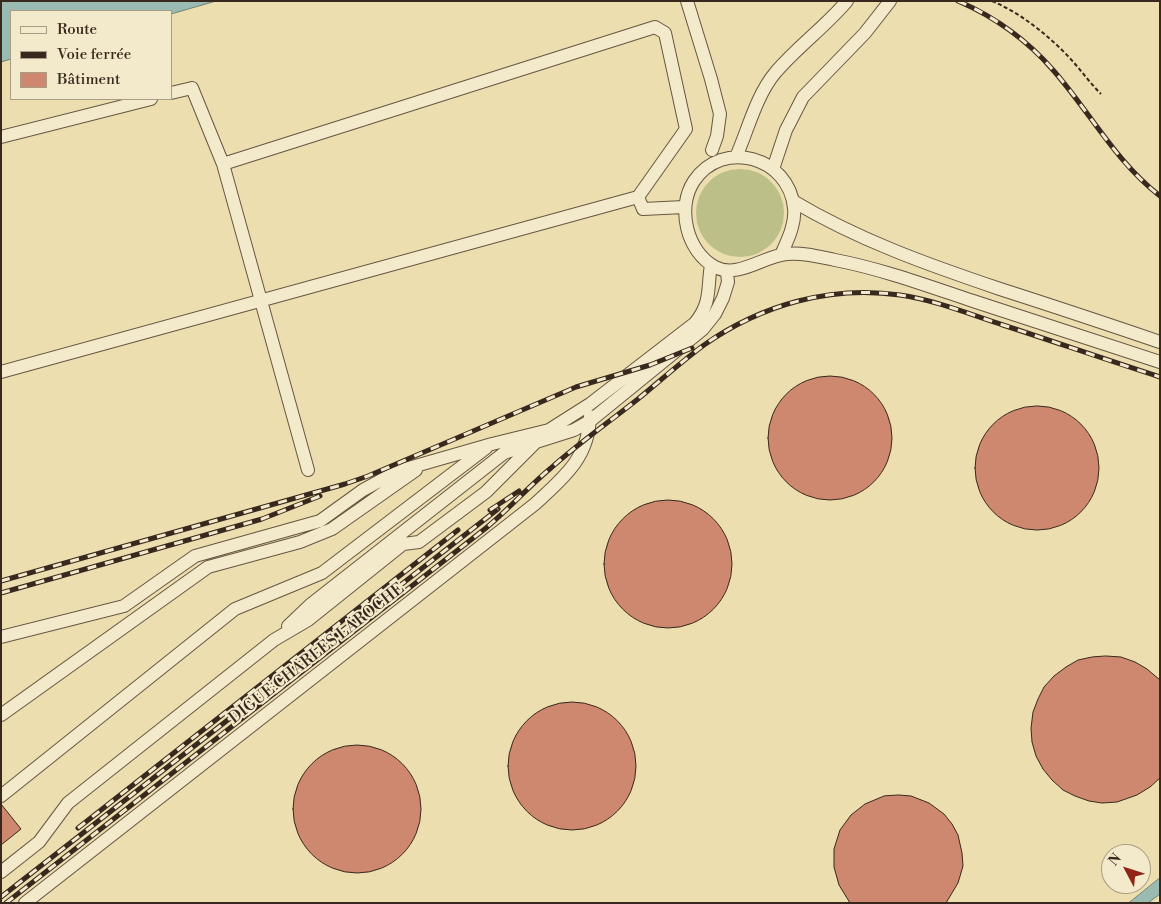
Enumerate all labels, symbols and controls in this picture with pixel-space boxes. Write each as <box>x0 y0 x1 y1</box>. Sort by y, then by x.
legend <box>10 10 172 100</box>
text: Route <box>57 20 97 39</box>
text: Voie ferrée <box>57 45 131 64</box>
text: Bâtiment <box>57 70 120 89</box>
street label: DIGUE CHARLES LAROCHE <box>225 580 409 728</box>
north arrow <box>1101 844 1151 894</box>
text: N <box>1105 850 1126 870</box>

